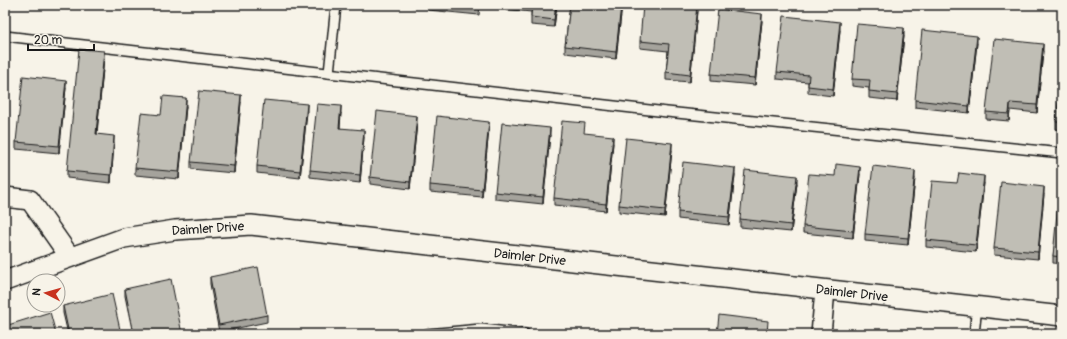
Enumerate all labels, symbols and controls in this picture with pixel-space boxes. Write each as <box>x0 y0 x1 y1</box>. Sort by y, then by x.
scale bar <box>28 26 94 52</box>
text: 20 m <box>34 33 63 48</box>
street label: Daimler Drive <box>171 218 245 239</box>
street label: Daimler Drive <box>493 245 567 269</box>
north arrow <box>26 273 66 313</box>
street label: Daimler Drive <box>815 281 889 305</box>
text: N <box>30 287 43 296</box>

